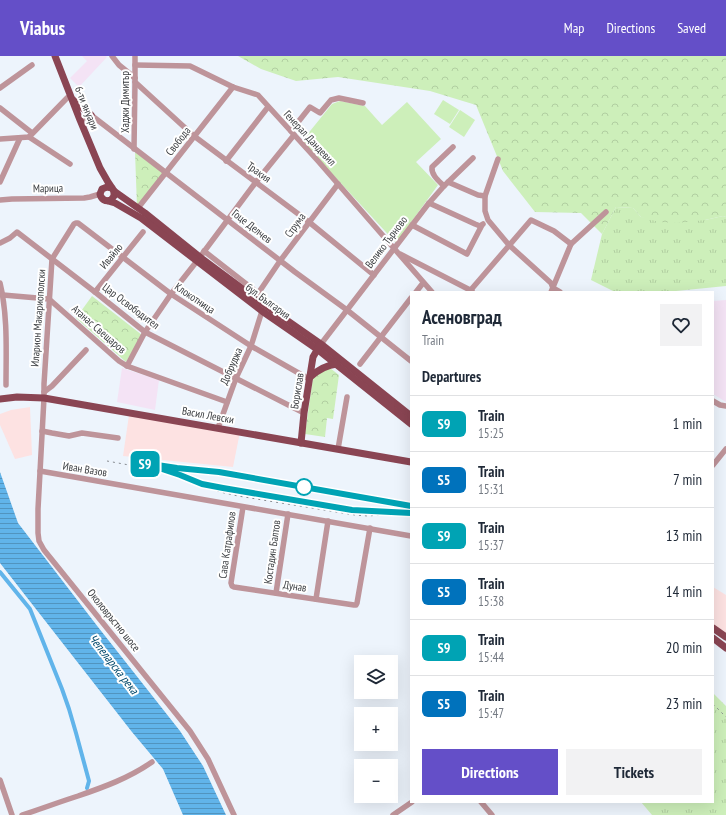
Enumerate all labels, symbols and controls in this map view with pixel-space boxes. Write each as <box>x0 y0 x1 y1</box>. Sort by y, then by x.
text: Viabus <box>20 16 65 40</box>
text: Map <box>564 19 584 37</box>
text: Directions <box>606 19 655 37</box>
text: Saved <box>677 19 706 37</box>
street label: Хаджи Димитър <box>118 71 132 133</box>
street label: 6-ти януари <box>72 84 102 132</box>
street label: Генерал Дандевил <box>281 107 339 169</box>
street label: Свобода <box>162 124 194 158</box>
street label: Тракия <box>244 159 274 185</box>
street label: Марица <box>33 181 63 195</box>
street label: Гоце Делчев <box>229 206 275 246</box>
street label: Струма <box>281 210 309 240</box>
street label: Велико Търново <box>362 213 410 271</box>
street label: Ивайло <box>96 240 126 272</box>
street label: Иларион Макариополски <box>28 269 48 367</box>
street label: Клокотница <box>172 279 218 317</box>
street label: Цар Освободител <box>100 280 162 332</box>
street label: бул. България <box>243 280 293 322</box>
street label: Атанас Свещаров <box>69 302 129 357</box>
button: heart <box>660 304 702 346</box>
text: Асеновград <box>422 305 502 329</box>
text: Train <box>422 332 444 349</box>
street label: Добруджа <box>217 345 245 387</box>
text: Departures <box>422 367 481 386</box>
street label: Борислав <box>287 371 307 410</box>
street label: Васил Левски <box>181 404 235 426</box>
text: Train <box>478 406 505 425</box>
text: 1 min <box>672 414 702 433</box>
text: S9 <box>438 415 450 433</box>
text: 15:25 <box>478 425 504 442</box>
line badge: S9 <box>127 451 163 477</box>
text: S9 <box>139 455 151 473</box>
street label: Иван Вазов <box>62 459 109 479</box>
text: Train <box>478 462 505 481</box>
text: 7 min <box>673 470 702 489</box>
text: S5 <box>438 471 450 489</box>
unlabelled marker <box>295 478 313 496</box>
text: 15:31 <box>478 481 504 498</box>
street label: Сава Катрафилов <box>215 510 239 579</box>
text: Train <box>478 518 505 537</box>
street label: Костадин Балтов <box>261 519 283 585</box>
text: 13 min <box>666 526 702 545</box>
text: S9 <box>438 527 450 545</box>
text: 15:37 <box>478 537 504 554</box>
text: Train <box>478 574 505 593</box>
street label: Дунав <box>282 577 308 595</box>
text: 14 min <box>666 582 702 601</box>
text: S5 <box>438 583 450 601</box>
street label: Околовръстно шосе <box>85 586 144 654</box>
text: 15:38 <box>478 593 504 610</box>
text: Train <box>478 630 505 649</box>
water label: Чепеларска река <box>86 631 143 698</box>
text: 20 min <box>666 638 702 657</box>
text: S9 <box>438 639 450 657</box>
text: 15:44 <box>478 649 504 666</box>
map controls <box>354 655 398 803</box>
button: layers <box>354 655 398 699</box>
text: Train <box>478 686 505 705</box>
text: 23 min <box>666 694 702 713</box>
text: S5 <box>438 695 450 713</box>
text: 15:47 <box>478 705 504 722</box>
button: + <box>354 707 398 751</box>
button: Directions <box>422 749 558 795</box>
button: Tickets <box>566 749 702 795</box>
button: − <box>354 759 398 803</box>

